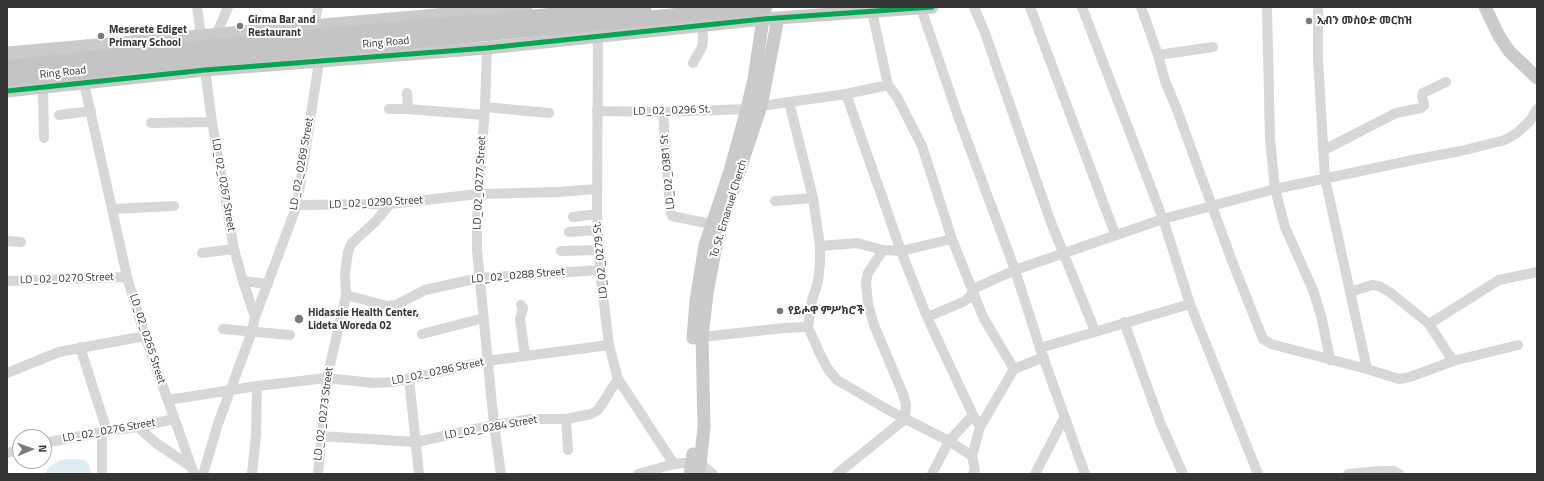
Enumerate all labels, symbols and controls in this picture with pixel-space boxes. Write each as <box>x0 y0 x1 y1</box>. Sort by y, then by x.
place label: Girma Bar and Restaurant <box>248 13 315 39</box>
place label: ኢብን መስዑድ መርከዝ <box>1317 14 1412 28</box>
marker: ኢብን መስዑድ መርከዝ <box>1304 16 1314 26</box>
marker: Girma Bar and Restaurant <box>235 21 245 31</box>
place label: Meserete Ediget Primary School <box>109 23 187 49</box>
marker: Meserete Ediget Primary School <box>96 31 106 41</box>
street label: Ring Road <box>362 34 410 52</box>
street label: Ring Road <box>39 64 87 82</box>
street label: LD_02_0296 St. <box>633 103 711 119</box>
street label: LD_02_0269 Street <box>287 117 317 211</box>
street label: LD_02_0381 St <box>658 134 678 210</box>
street label: LD_02_0277 Street <box>471 136 489 230</box>
street label: LD_02_0267 Street <box>208 138 238 232</box>
street label: To St. Emanuel Cherch <box>708 158 750 260</box>
street label: LD_02_0290 Street <box>329 194 423 212</box>
street label: LD_02_0279 St. <box>591 221 611 299</box>
street label: LD_02_0288 Street <box>471 265 565 287</box>
street label: LD_02_0270 Street <box>20 271 114 287</box>
street label: LD_02_0265 Street <box>126 292 168 386</box>
place label: የይሖዋ ምሥክሮች <box>788 304 864 318</box>
place label: Hidassie Health Center, Lideta Woreda 02 <box>308 306 419 332</box>
marker: የይሖዋ ምሥክሮች <box>775 306 785 316</box>
marker: Hidassie Health Center, Lideta Woreda 02 <box>293 313 305 325</box>
street label: LD_02_0286 Street <box>391 356 485 388</box>
street label: LD_02_0273 Street <box>312 367 336 461</box>
street label: LD_02_0284 Street <box>444 413 538 443</box>
street label: LD_02_0276 Street <box>62 416 156 446</box>
north arrow <box>12 429 52 469</box>
text: N <box>35 445 51 453</box>

